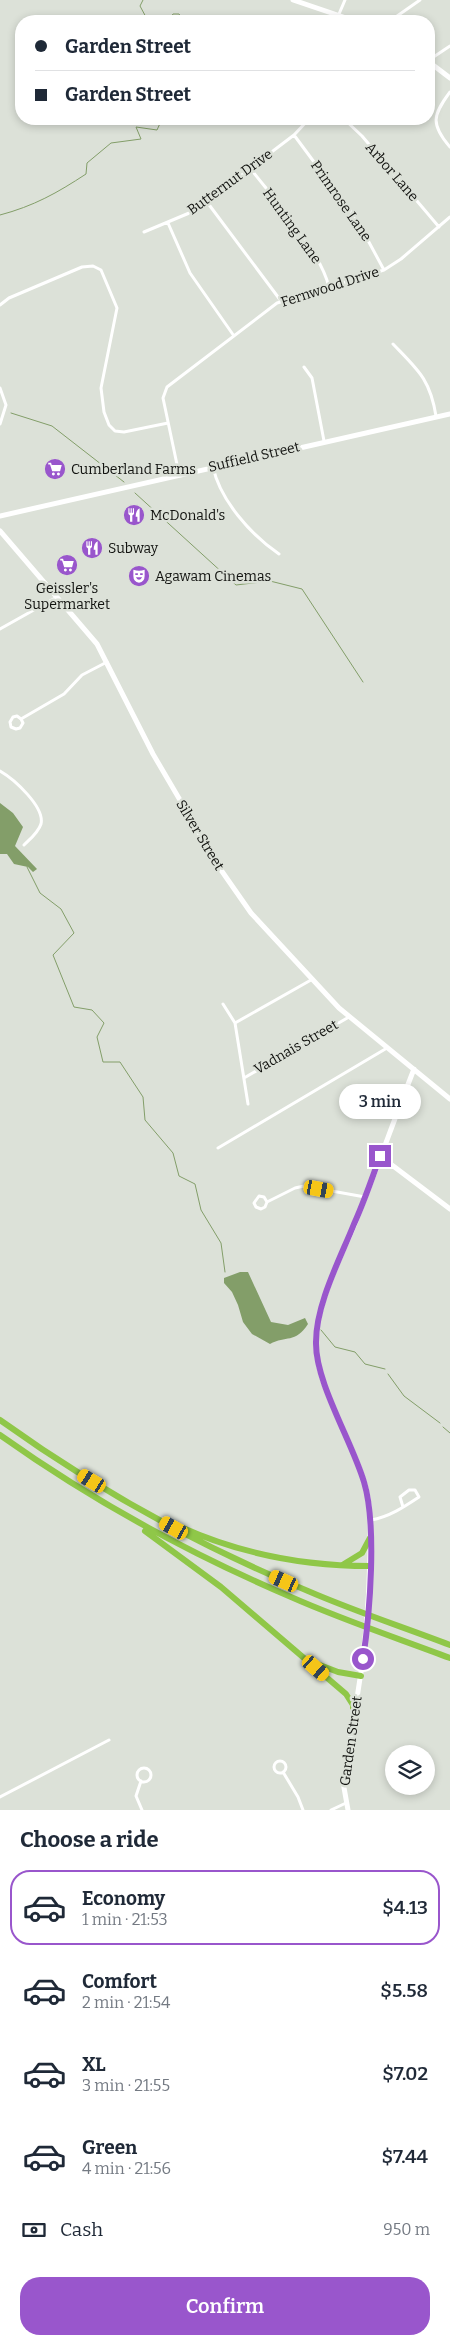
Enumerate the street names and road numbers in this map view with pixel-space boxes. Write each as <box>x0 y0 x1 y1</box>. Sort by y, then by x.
street label: Arbor Lane <box>362 139 422 205</box>
street label: Butternut Drive <box>184 145 276 219</box>
street label: Primrose Lane <box>307 157 375 245</box>
street label: Hunting Lane <box>259 185 325 267</box>
street label: Fernwood Drive <box>279 263 381 311</box>
street label: Suffield Street <box>207 438 301 476</box>
street label: Silver Street <box>172 797 228 873</box>
street label: Vadnais Street <box>251 1016 341 1078</box>
street label: Garden Street <box>336 1695 366 1787</box>

